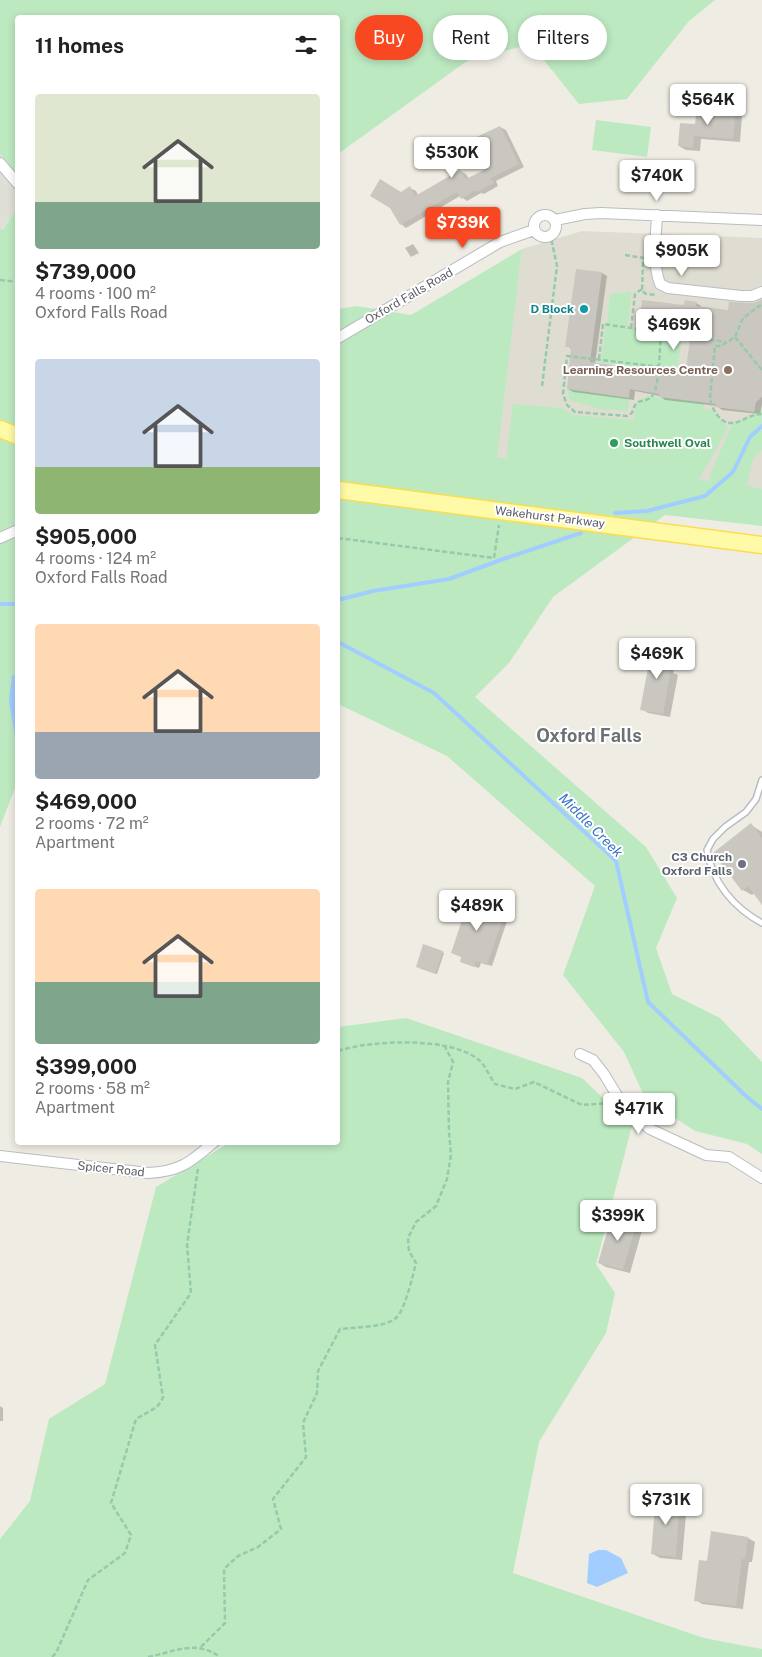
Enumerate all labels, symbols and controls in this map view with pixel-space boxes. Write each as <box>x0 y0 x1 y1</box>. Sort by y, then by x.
chip: Buy <box>355 15 423 60</box>
chip: Rent <box>433 15 508 60</box>
chip: Filters <box>518 15 607 60</box>
icon: filters <box>292 31 320 59</box>
text: 11 homes <box>35 33 124 58</box>
pin: $564K <box>673 84 743 126</box>
text: $564K <box>681 90 735 109</box>
icon: home <box>133 126 223 216</box>
pin: $530K <box>417 136 487 179</box>
text: $530K <box>425 143 479 162</box>
pin: $740K <box>622 160 692 202</box>
text: $740K <box>631 166 683 185</box>
pin: $739K <box>428 206 498 249</box>
text: $739K <box>436 213 490 232</box>
pin: $905K <box>647 234 717 277</box>
text: $905K <box>655 241 709 260</box>
text: $739,000 <box>35 259 136 284</box>
street label: Oxford Falls Road <box>362 265 456 327</box>
text: 4 rooms · 100 m² <box>35 284 156 303</box>
place label: D Block <box>530 302 574 316</box>
text: Oxford Falls Road <box>35 303 168 322</box>
marker: D Block <box>578 303 590 315</box>
pin: $469K <box>639 308 709 351</box>
text: $469K <box>647 315 701 334</box>
place label: Learning Resources Centre <box>563 363 718 377</box>
marker: Learning Resources Centre <box>722 364 734 376</box>
icon: home <box>133 391 223 481</box>
place label: Southwell Oval <box>624 436 711 450</box>
marker: Southwell Oval <box>608 437 620 449</box>
street label: Wakehurst Parkway <box>494 503 606 531</box>
text: $905,000 <box>35 524 137 549</box>
text: 4 rooms · 124 m² <box>35 549 156 568</box>
text: Oxford Falls Road <box>35 568 168 587</box>
pin: $469K <box>622 638 692 680</box>
text: $469K <box>630 644 684 663</box>
icon: home <box>133 656 223 746</box>
district label: Oxford Falls <box>536 725 642 746</box>
text: $469,000 <box>35 789 137 814</box>
water label: Middle Creek <box>556 790 627 861</box>
text: 2 rooms · 72 m² <box>35 814 149 833</box>
text: Apartment <box>35 833 115 852</box>
place label: C3 Church Oxford Falls <box>662 850 732 878</box>
marker: C3 Church Oxford Falls <box>736 858 748 870</box>
pin: $489K <box>442 890 512 932</box>
text: $489K <box>450 896 504 915</box>
icon: home <box>133 921 223 1011</box>
text: $399,000 <box>35 1054 137 1079</box>
text: 2 rooms · 58 m² <box>35 1079 150 1098</box>
pin: $471K <box>604 1092 674 1135</box>
text: Apartment <box>35 1098 115 1117</box>
text: $471K <box>614 1099 664 1118</box>
street label: Spicer Road <box>77 1159 145 1179</box>
pin: $399K <box>583 1200 653 1242</box>
text: $399K <box>591 1206 645 1225</box>
pin: $731K <box>631 1484 701 1526</box>
text: $731K <box>641 1490 691 1509</box>

